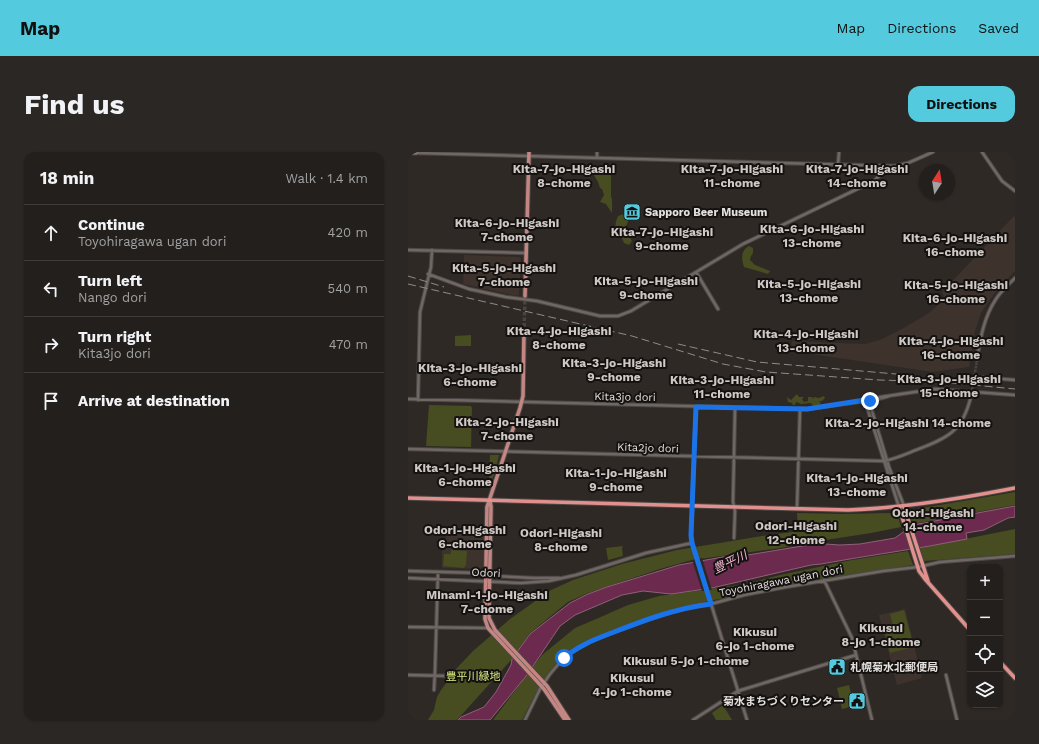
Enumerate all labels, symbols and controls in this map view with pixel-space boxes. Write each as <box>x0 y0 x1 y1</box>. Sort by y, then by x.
text: Map <box>20 17 60 40</box>
text: Map <box>837 20 865 36</box>
text: Directions <box>887 20 956 36</box>
text: Saved <box>978 20 1019 36</box>
button: Directions <box>908 86 1015 122</box>
text: Find us <box>24 88 124 121</box>
district label: Kita-7-jo-Higashi 8-chome <box>513 162 615 190</box>
district label: Kita-7-jo-Higashi 11-chome <box>681 162 783 190</box>
district label: Kita-7-jo-Higashi 14-chome <box>806 162 908 190</box>
north arrow <box>919 164 955 200</box>
text: 18 min <box>40 168 94 188</box>
text: Walk · 1.4 km <box>286 171 368 186</box>
museum icon: Sapporo Beer Museum <box>622 202 642 222</box>
place label: Sapporo Beer Museum <box>645 206 767 219</box>
text: Continue <box>78 216 145 234</box>
district label: Kita-6-jo-Higashi 7-chome <box>455 216 559 244</box>
icon: ahead <box>40 222 62 244</box>
district label: Kita-6-jo-Higashi 13-chome <box>760 222 864 250</box>
text: 420 m <box>328 225 368 240</box>
district label: Kita-7-jo-Higashi 9-chome <box>611 225 713 253</box>
district label: Kita-6-jo-Higashi 16-chome <box>903 231 1007 259</box>
text: Toyohiragawa ugan dori <box>78 234 226 249</box>
district label: Kita-5-jo-Higashi 7-chome <box>452 261 556 289</box>
text: Turn left <box>78 272 142 290</box>
district label: Kita-5-jo-Higashi 9-chome <box>594 274 698 302</box>
district label: Kita-5-jo-Higashi 13-chome <box>757 277 861 305</box>
icon: left <box>40 278 62 300</box>
district label: Kita-5-jo-Higashi 16-chome <box>904 278 1008 306</box>
text: 540 m <box>328 281 368 296</box>
text: Nango dori <box>78 290 147 305</box>
district label: Kita-4-jo-Higashi 8-chome <box>507 324 611 352</box>
district label: Kita-4-jo-Higashi 13-chome <box>754 327 858 355</box>
text: Turn right <box>78 328 151 346</box>
icon: right <box>40 334 62 356</box>
district label: Kita-4-jo-Higashi 16-chome <box>899 334 1003 362</box>
text: 470 m <box>329 337 368 352</box>
text: Kita3jo dori <box>78 346 151 361</box>
district label: Kita-3-jo-Higashi 9-chome <box>562 356 666 384</box>
district label: Kita-3-jo-Higashi 6-chome <box>418 361 522 389</box>
district label: Kita-3-jo-Higashi 15-chome <box>897 372 1001 400</box>
district label: Kita-3-jo-Higashi 11-chome <box>670 373 774 401</box>
icon: arrive <box>40 390 62 412</box>
street label: Kita3jo dori <box>594 390 656 404</box>
text: Arrive at destination <box>78 392 230 410</box>
route end <box>861 392 879 410</box>
district label: Kita-2-jo-Higashi 7-chome <box>455 415 559 443</box>
district label: Kita-2-jo-Higashi 14-chome <box>825 416 991 430</box>
street label: Kita2jo dori <box>617 440 679 456</box>
district label: Kita-1-jo-Higashi 6-chome <box>414 461 516 489</box>
district label: Kita-1-jo-Higashi 9-chome <box>565 466 667 494</box>
district label: Kita-1-jo-Higashi 13-chome <box>806 471 908 499</box>
district label: Odori-Higashi 14-chome <box>892 506 974 534</box>
district label: Odori-Higashi 12-chome <box>755 519 837 547</box>
district label: Odori-Higashi 6-chome <box>424 523 506 551</box>
district label: Odori-Higashi 8-chome <box>520 526 602 554</box>
water label: 豊平川 <box>711 547 751 576</box>
street label: Toyohiragawa ugan dori <box>718 563 844 599</box>
map controls <box>967 564 1003 708</box>
button: + <box>967 564 1003 600</box>
street label: Odori <box>471 566 501 580</box>
district label: Minami-1-jo-Higashi 7-chome <box>426 588 548 616</box>
button: − <box>967 600 1003 636</box>
district label: Kikusui 8-jo 1-chome <box>841 621 921 649</box>
district label: Kikusui 6-jo 1-chome <box>716 625 795 653</box>
button: locate <box>967 636 1003 672</box>
route start <box>555 649 573 667</box>
district label: Kikusui 5-jo 1-chome <box>623 654 749 668</box>
public building icon: 札幌菊水北郵便局 <box>827 657 847 677</box>
place label: 札幌菊水北郵便局 <box>850 661 938 674</box>
park label: 豊平川緑地 <box>446 670 501 683</box>
district label: Kikusui 4-jo 1-chome <box>592 671 672 699</box>
button: layers <box>967 672 1003 708</box>
public building icon: 菊水まちづくりセンター <box>847 691 867 711</box>
place label: 菊水まちづくりセンター <box>723 695 844 708</box>

